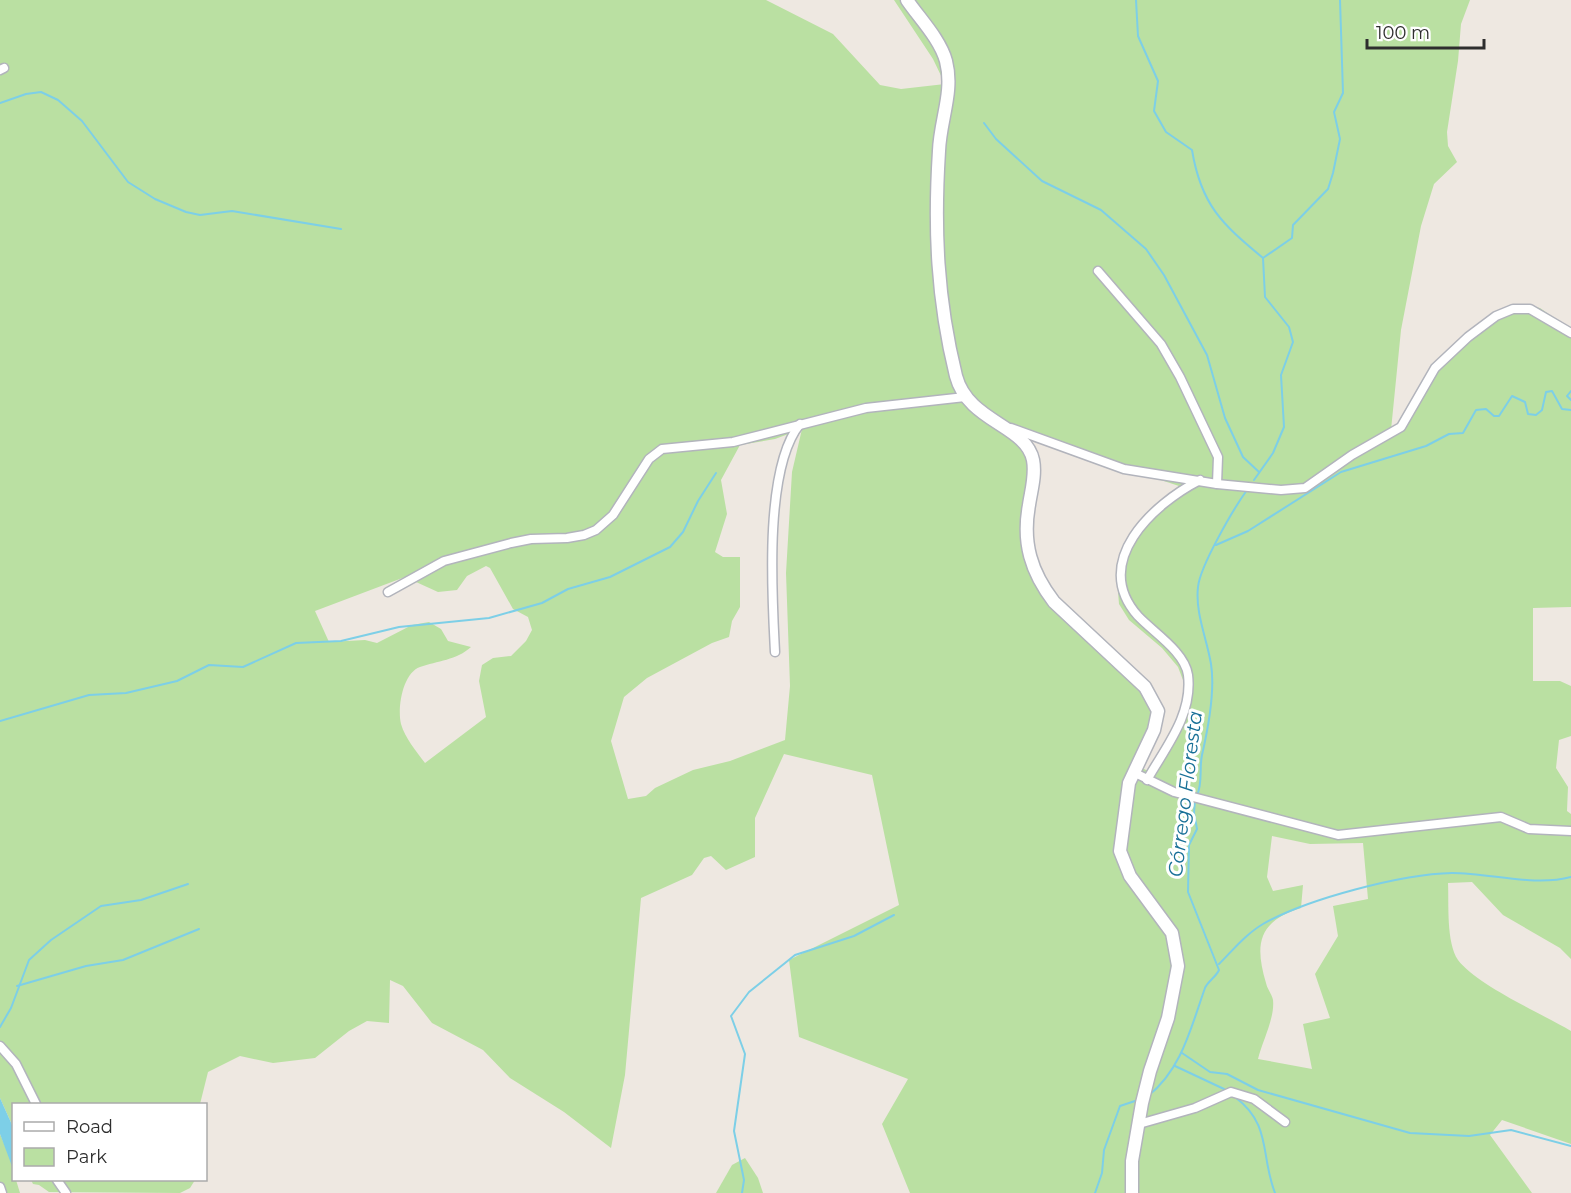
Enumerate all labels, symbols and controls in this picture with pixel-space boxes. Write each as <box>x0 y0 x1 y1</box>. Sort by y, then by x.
scale bar <box>1367 12 1484 50</box>
text: 100 m <box>1376 22 1430 44</box>
water label: Córrego Floresta <box>1163 710 1207 878</box>
legend <box>12 1103 207 1181</box>
text: Road <box>66 1116 113 1138</box>
text: Park <box>66 1146 107 1168</box>

